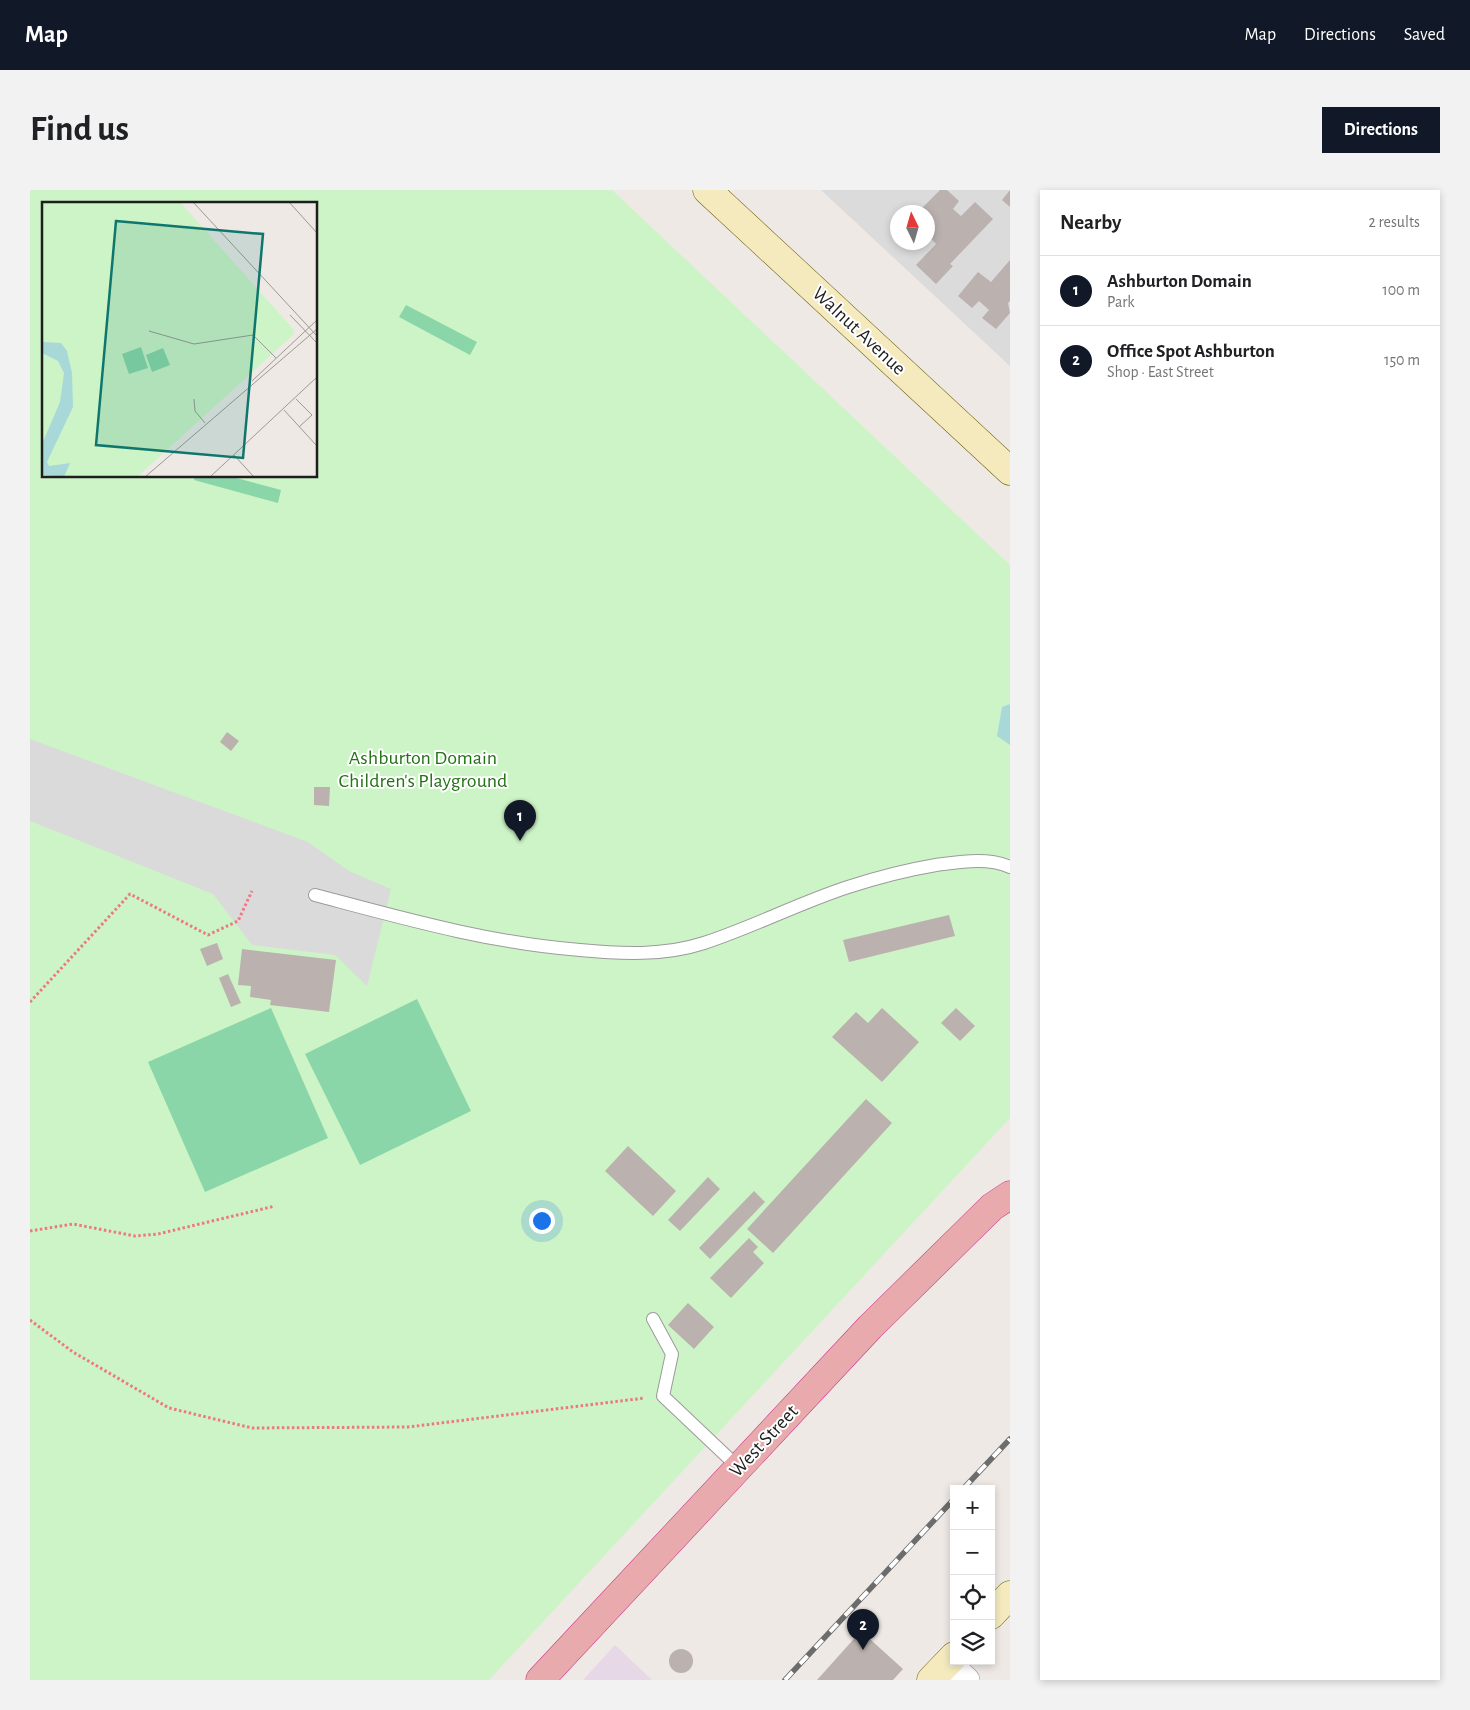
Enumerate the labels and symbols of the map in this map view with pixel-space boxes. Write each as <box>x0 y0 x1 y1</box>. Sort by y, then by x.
inset map <box>42 202 318 478</box>
north arrow <box>890 205 935 250</box>
street label: Walnut Avenue <box>808 283 910 379</box>
park label: Ashburton Domain Children's Playground <box>339 748 507 791</box>
pin: 1 <box>504 800 536 841</box>
your location <box>529 1208 555 1234</box>
street label: West Street <box>726 1401 803 1481</box>
pin: 2 <box>847 1609 879 1650</box>

